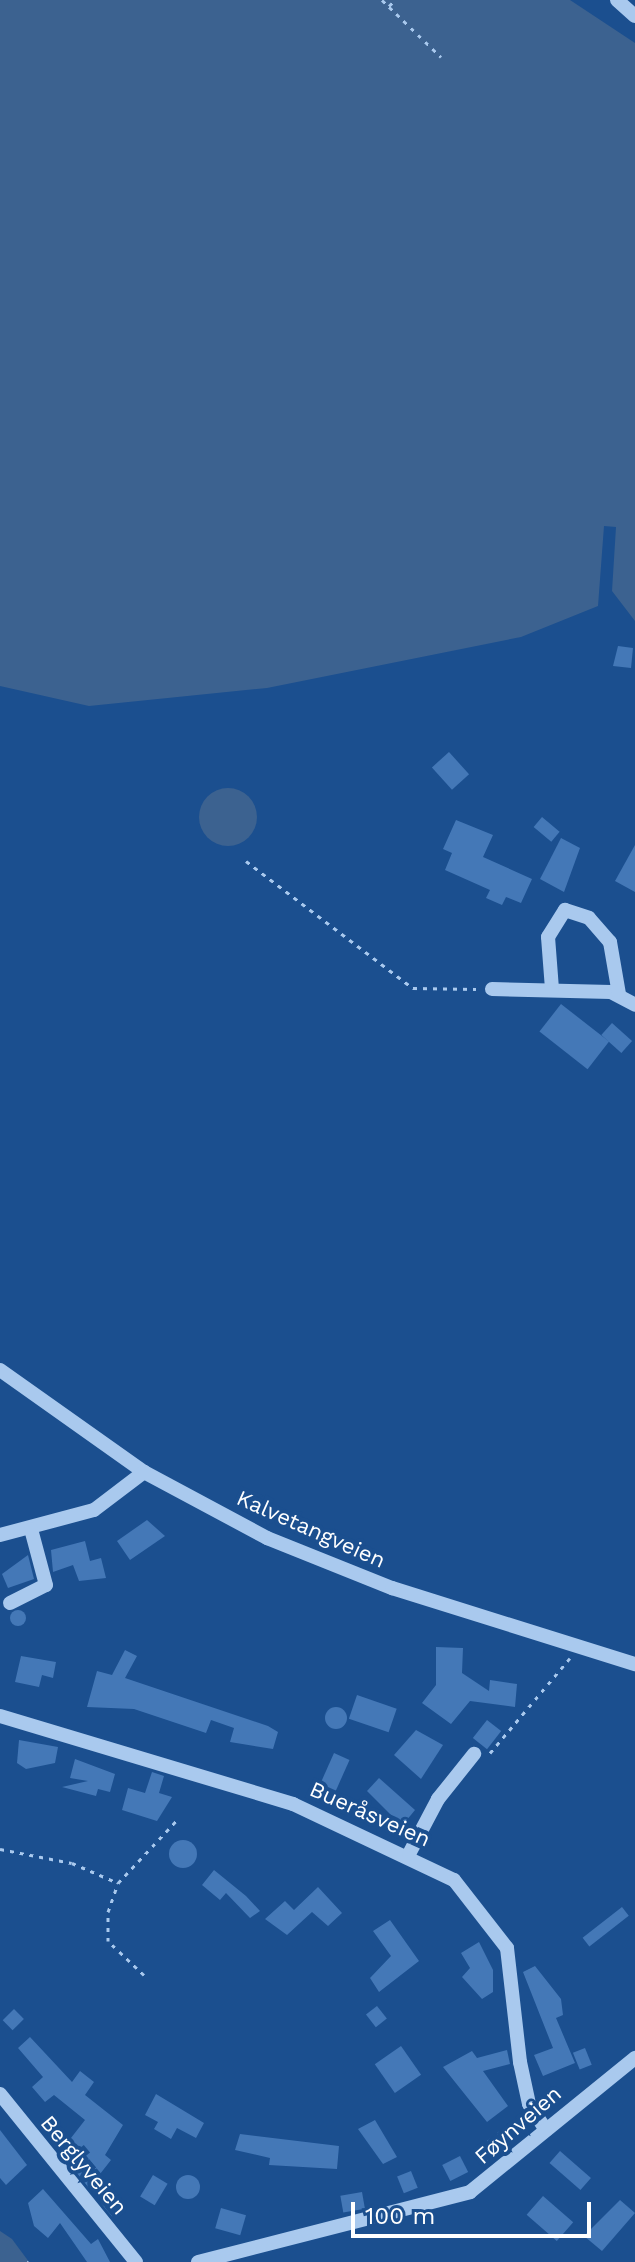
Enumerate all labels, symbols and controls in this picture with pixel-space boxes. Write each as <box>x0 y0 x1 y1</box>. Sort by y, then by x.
street label: Kalvetangveien <box>233 1484 389 1574</box>
street label: Bueråsveien <box>306 1776 434 1852</box>
street label: Føynveien <box>469 2080 567 2170</box>
street label: Berglyveien <box>35 2110 133 2220</box>
scale bar <box>355 2186 595 2236</box>
text: 100 m <box>365 2202 435 2230</box>

